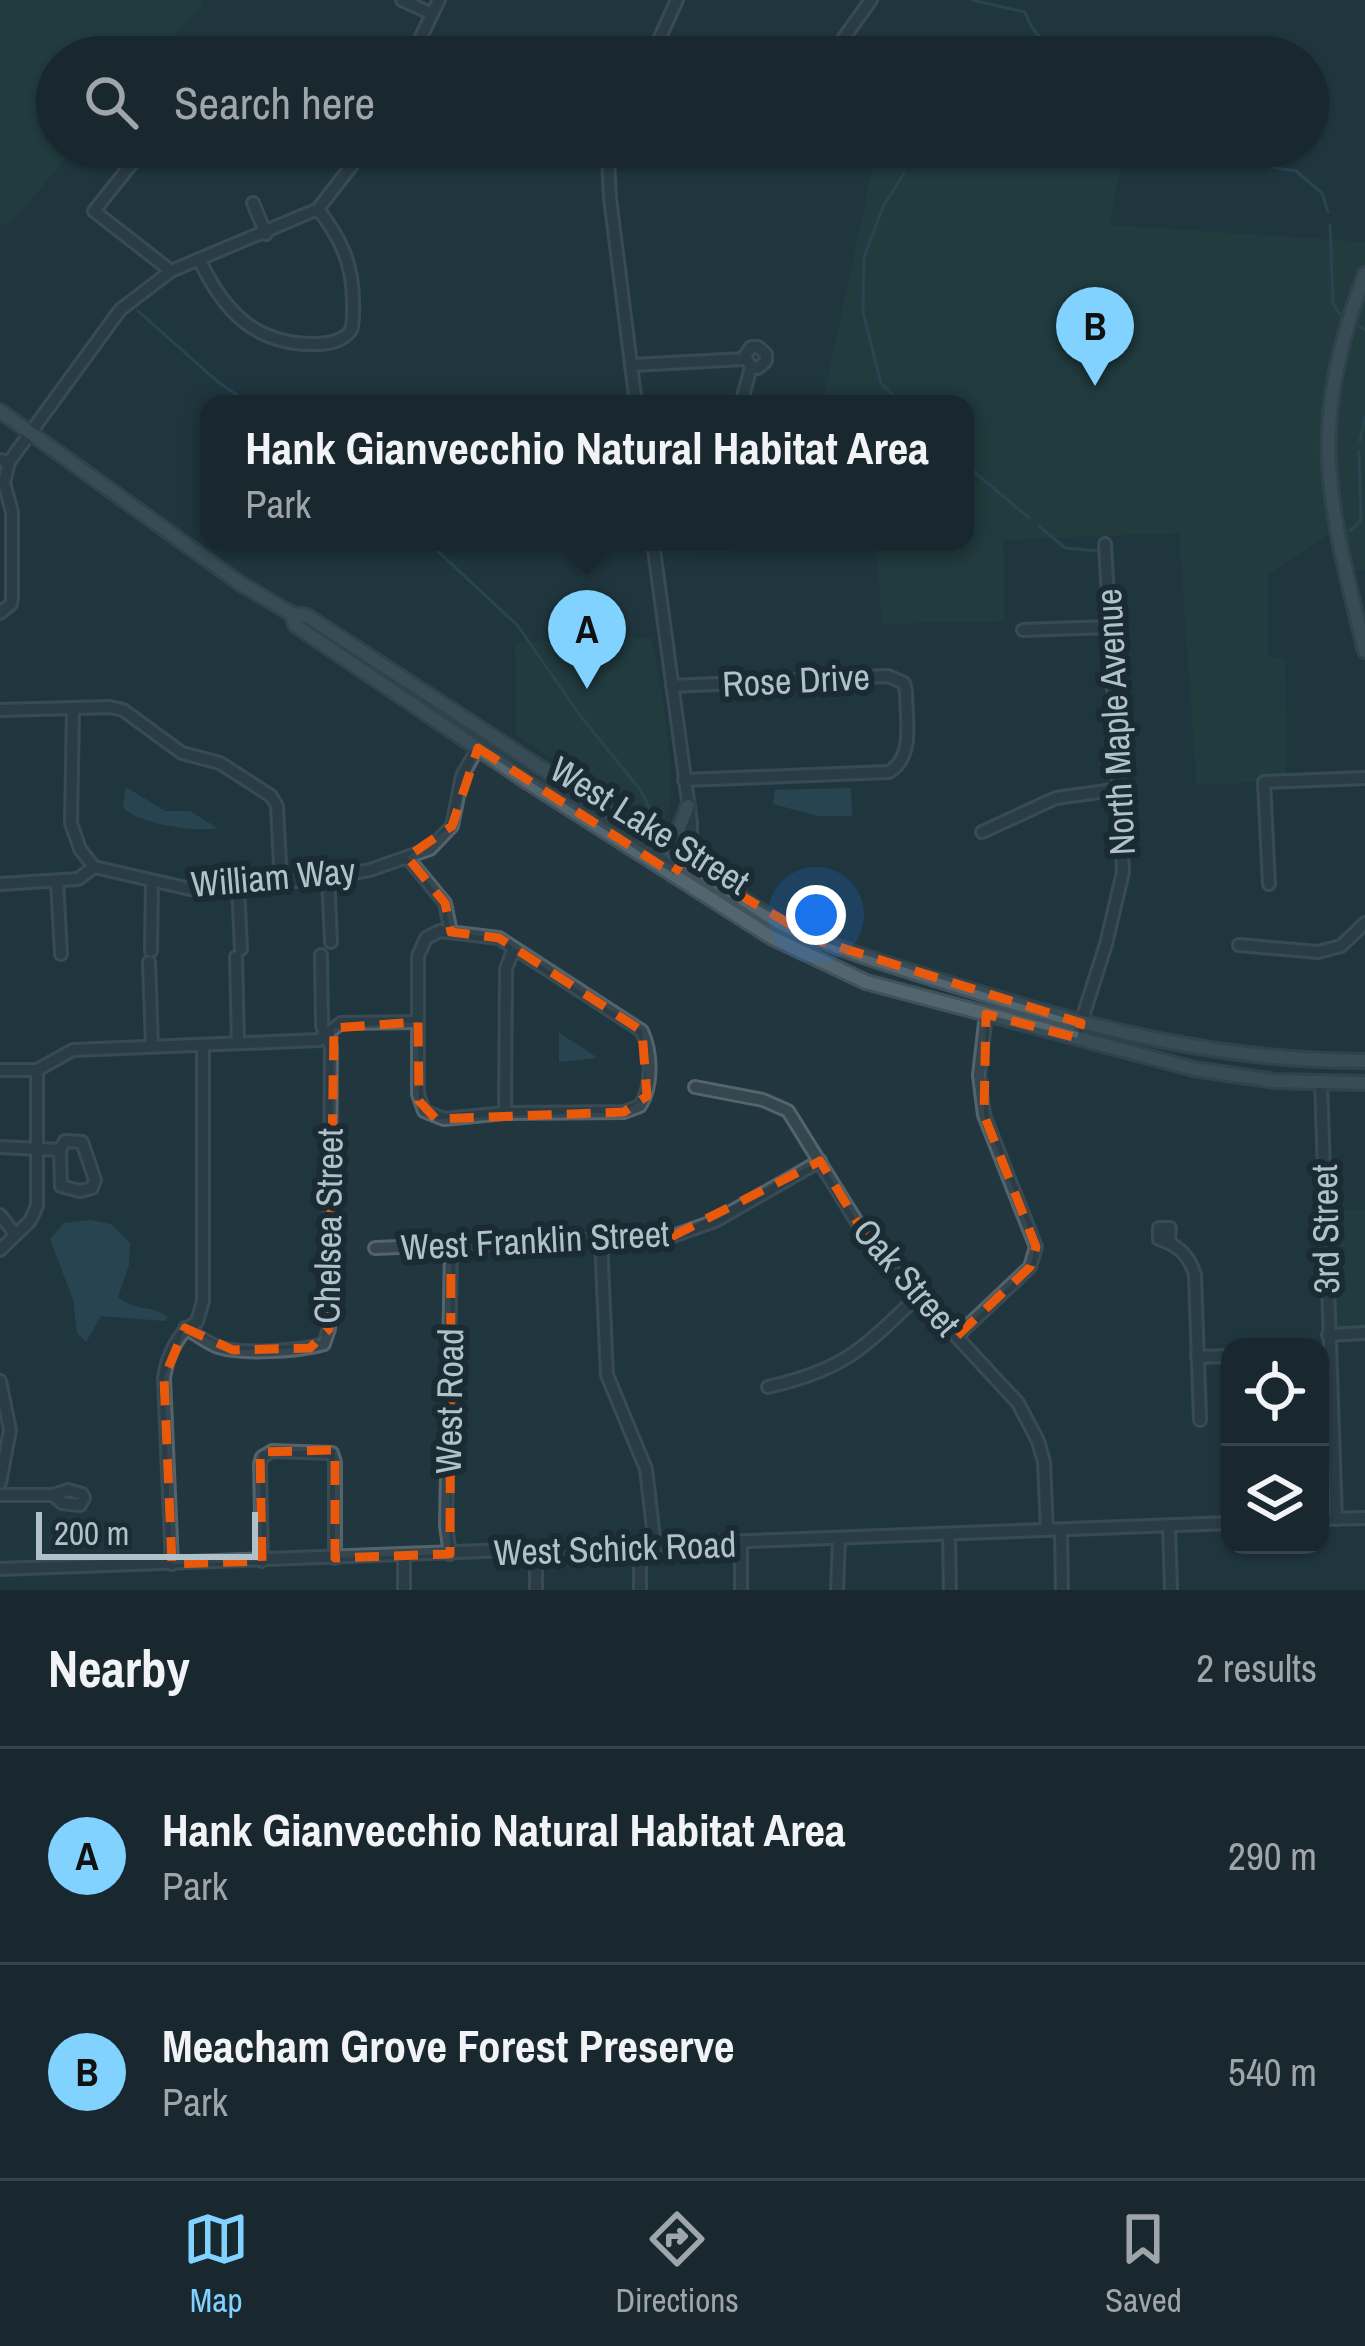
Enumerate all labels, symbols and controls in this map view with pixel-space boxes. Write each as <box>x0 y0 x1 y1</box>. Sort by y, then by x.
search box <box>36 36 1329 168</box>
icon: search <box>78 69 144 135</box>
text: Search here <box>174 72 375 133</box>
pin: B <box>1056 287 1134 386</box>
popup <box>200 395 974 551</box>
text: Hank Gianvecchio Natural Habitat Area <box>245 417 929 478</box>
text: Park <box>245 478 311 530</box>
street label: North Maple Avenue <box>1084 587 1146 857</box>
pin: A <box>548 590 626 689</box>
street label: Rose Drive <box>721 652 871 708</box>
street label: West Lake Street <box>541 745 759 905</box>
street label: William Way <box>189 846 357 908</box>
your location <box>786 885 846 945</box>
street label: Chelsea Street <box>302 1128 354 1324</box>
street label: 3rd Street <box>1300 1164 1350 1294</box>
street label: Oak Street <box>843 1208 971 1346</box>
street label: West Franklin Street <box>400 1209 670 1271</box>
street label: West Road <box>424 1328 474 1474</box>
map controls <box>1221 1338 1329 1554</box>
button: locate <box>1221 1338 1329 1446</box>
button: layers <box>1221 1446 1329 1554</box>
scale bar <box>36 1506 258 1559</box>
text: 200 m <box>54 1511 129 1555</box>
street label: West Schick Road <box>493 1520 737 1576</box>
text: Nearby <box>48 1634 190 1703</box>
text: 2 results <box>1196 1642 1317 1694</box>
text: Hank Gianvecchio Natural Habitat Area <box>162 1799 846 1860</box>
text: A <box>75 1830 99 1882</box>
text: 290 m <box>1228 1830 1317 1882</box>
text: Park <box>162 1860 228 1912</box>
text: Meacham Grove Forest Preserve <box>162 2015 735 2076</box>
text: B <box>75 2046 99 2098</box>
text: 540 m <box>1228 2046 1317 2098</box>
text: Park <box>162 2076 228 2128</box>
tab: Map <box>183 2206 249 2322</box>
tab: Directions <box>615 2206 739 2322</box>
tab: Saved <box>1105 2206 1182 2322</box>

